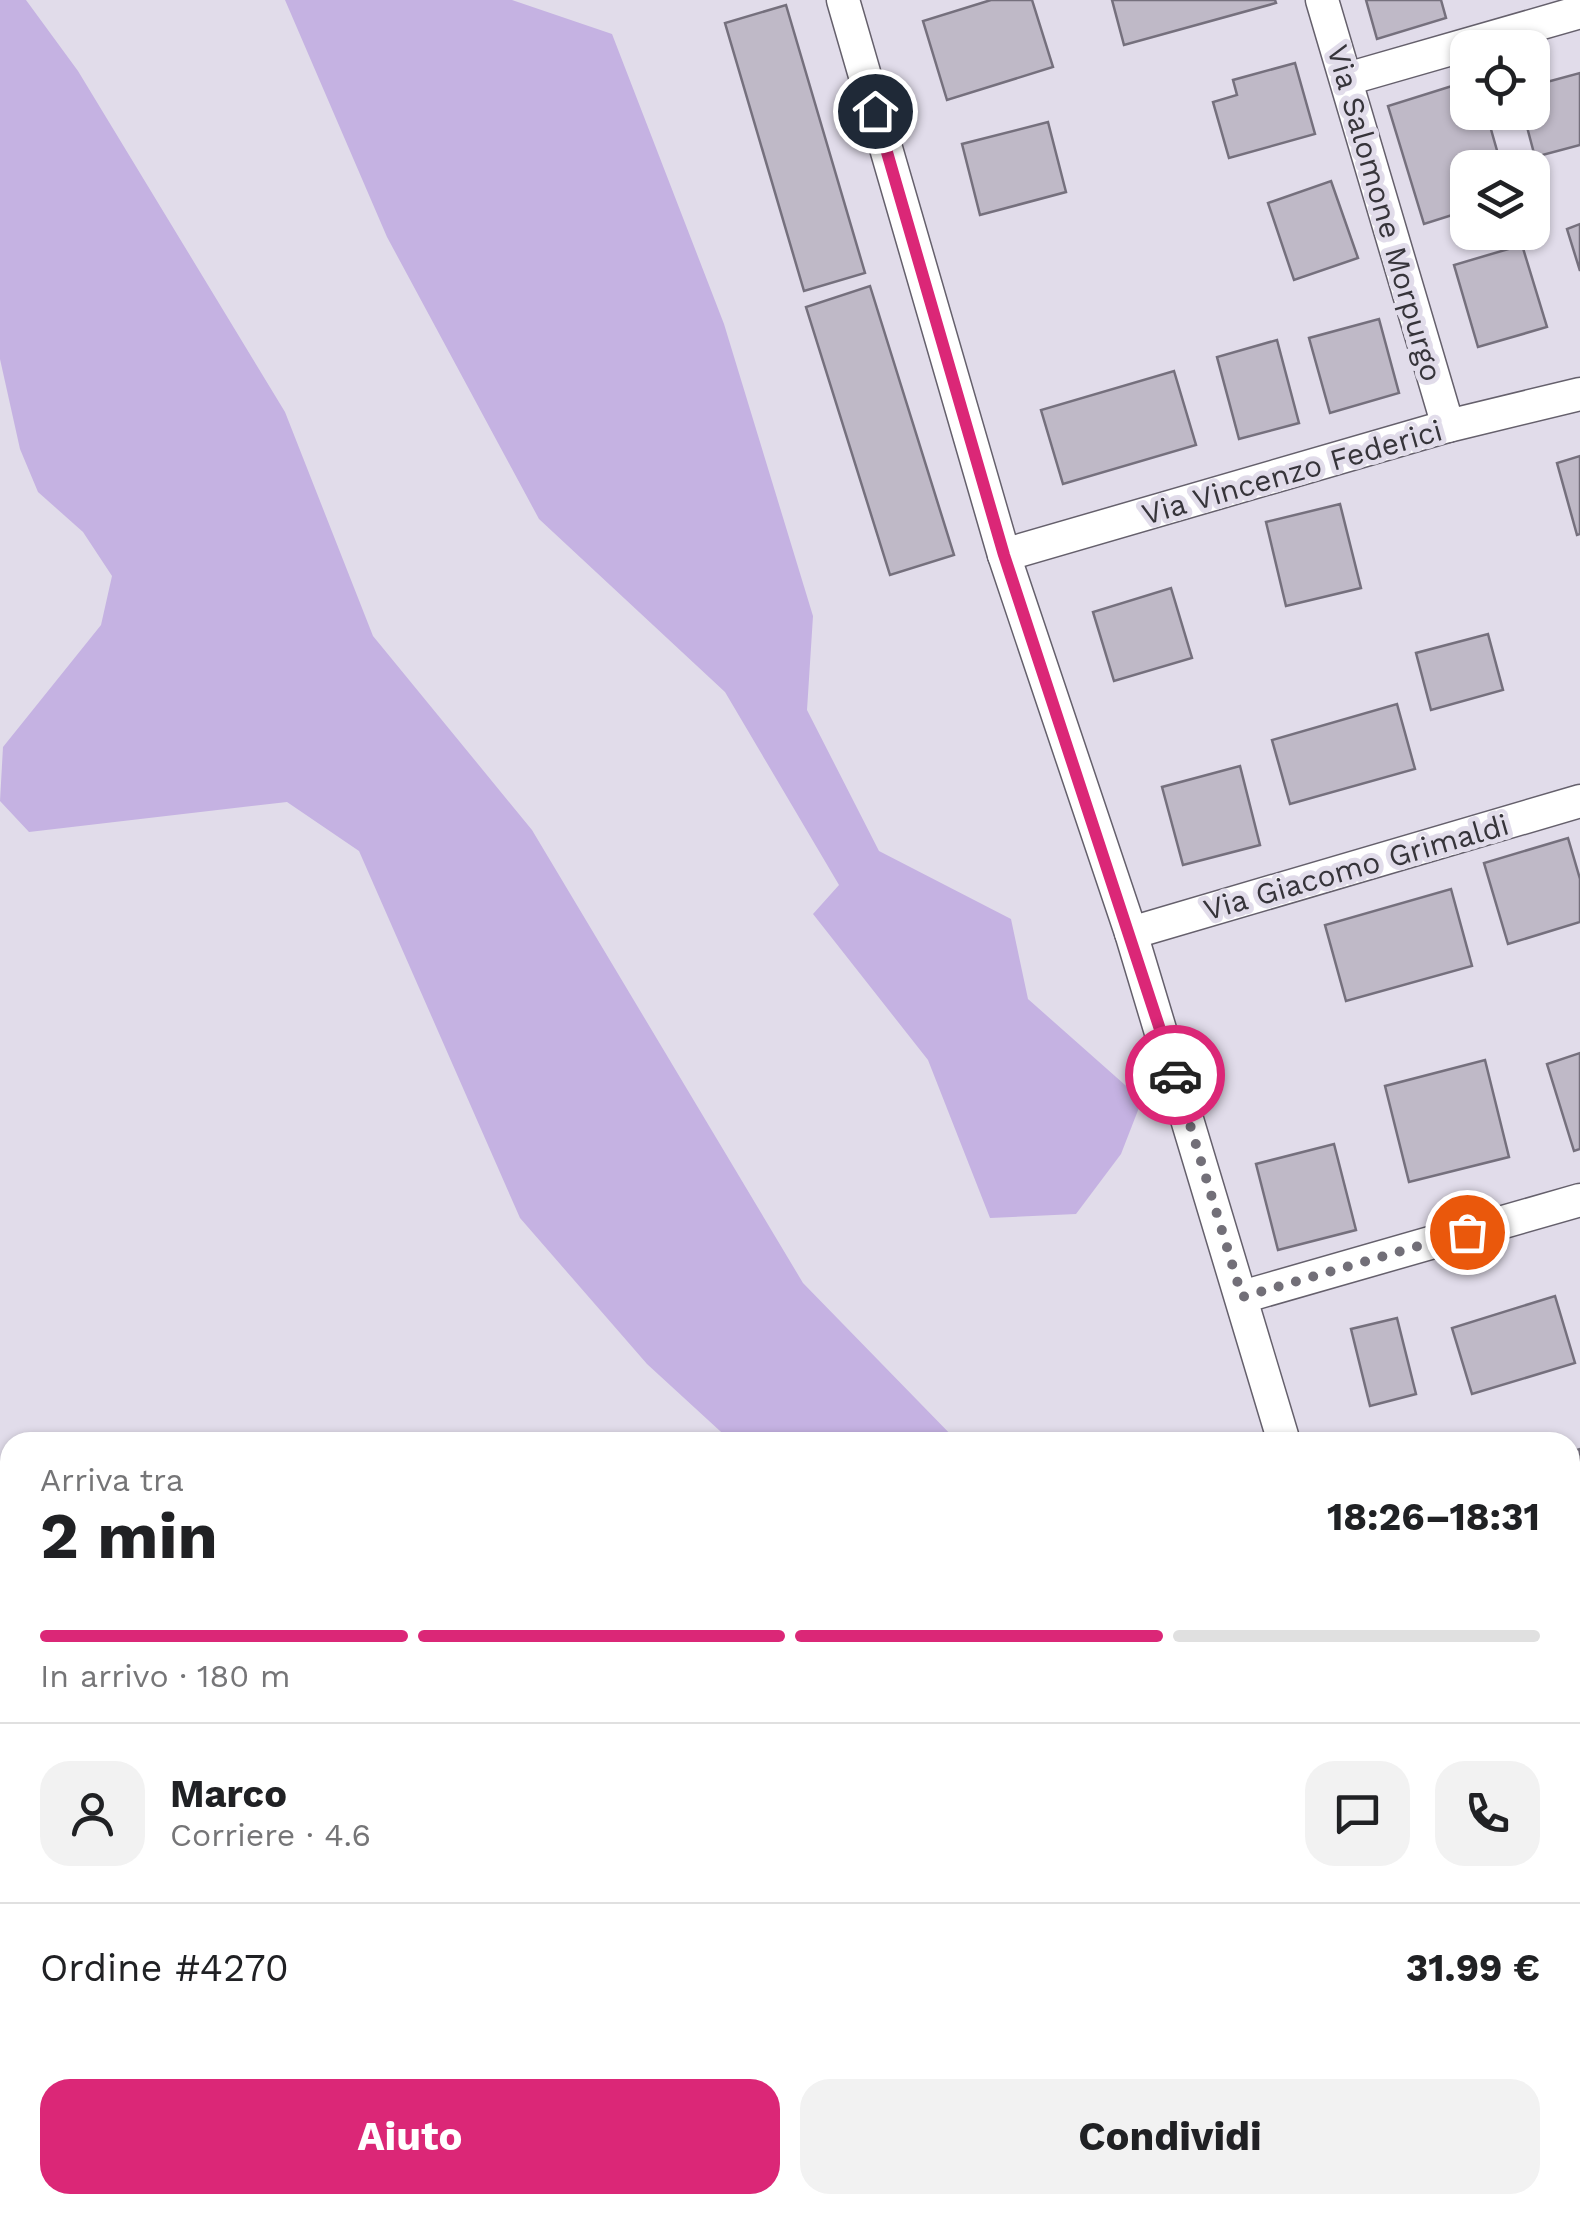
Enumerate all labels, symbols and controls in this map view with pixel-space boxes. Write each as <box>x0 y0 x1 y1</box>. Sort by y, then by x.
map controls <box>1450 30 1550 250</box>
button: locate <box>1450 30 1550 130</box>
street label: Via Salomone Morpurgo <box>1320 41 1450 385</box>
pin <box>833 69 918 154</box>
icon: home <box>848 84 903 139</box>
button: layers <box>1450 150 1550 250</box>
street label: Via Vincenzo Federici <box>1138 412 1446 532</box>
street label: Via Giacomo Grimaldi <box>1199 807 1513 927</box>
courier <box>1125 1025 1225 1125</box>
icon: car <box>1148 1048 1203 1103</box>
pin <box>1425 1190 1510 1275</box>
icon: bag <box>1440 1205 1495 1260</box>
text: Arriva tra <box>40 1461 184 1499</box>
text: 18:26–18:31 <box>1327 1495 1540 1539</box>
text: 2 min <box>40 1498 218 1574</box>
text: In arrivo · 180 m <box>40 1657 291 1695</box>
button: person <box>40 1761 145 1866</box>
button: chat <box>1305 1761 1410 1866</box>
button: phone <box>1435 1761 1540 1866</box>
text: Marco <box>170 1772 287 1816</box>
text: Corriere · 4.6 <box>170 1816 371 1854</box>
text: Ordine #4270 <box>40 1946 289 1990</box>
text: 31.99 € <box>1406 1946 1540 1990</box>
button: Aiuto <box>40 2079 780 2194</box>
button: Condividi <box>800 2079 1540 2194</box>

